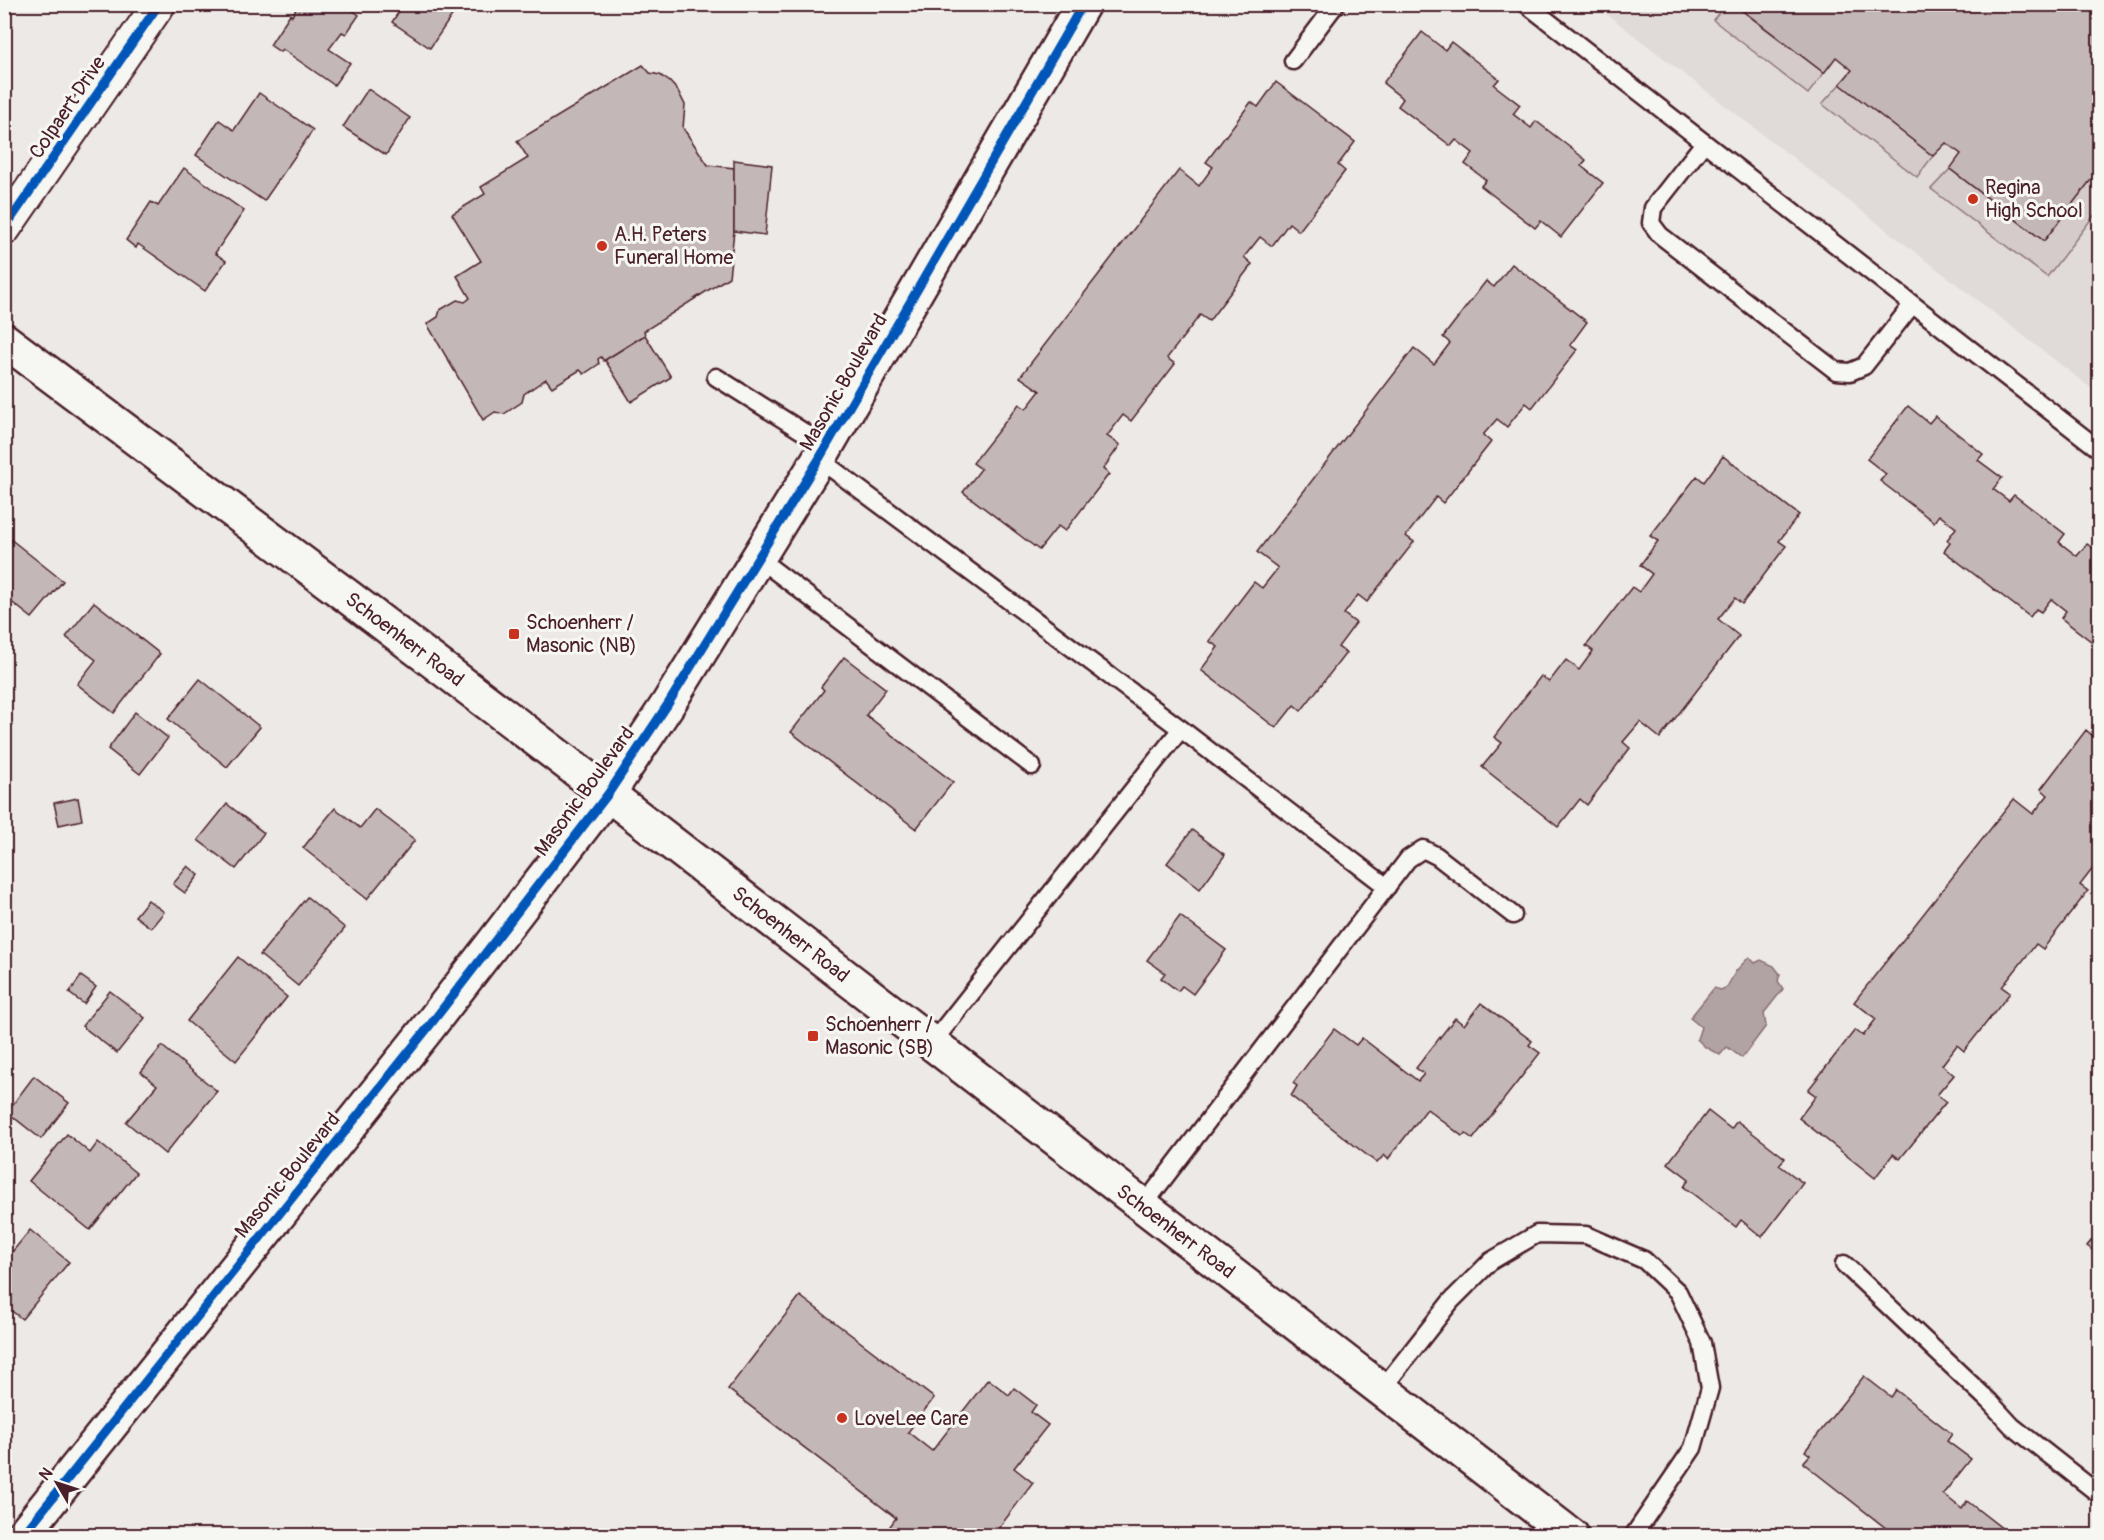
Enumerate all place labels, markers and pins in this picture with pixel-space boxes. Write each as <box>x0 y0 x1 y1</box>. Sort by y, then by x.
place label: Regina High School <box>1985 175 2083 223</box>
marker: Regina High School <box>1966 192 1980 206</box>
place label: A.H. Peters Funeral Home <box>614 222 733 270</box>
marker: A.H. Peters Funeral Home <box>595 239 609 253</box>
place label: Schoenherr / Masonic (NB) <box>526 610 637 658</box>
marker: Schoenherr / Masonic (NB) <box>507 627 521 641</box>
place label: Schoenherr / Masonic (SB) <box>825 1012 934 1060</box>
marker: Schoenherr / Masonic (SB) <box>806 1029 820 1043</box>
place label: LoveLee Care <box>854 1406 969 1431</box>
marker: LoveLee Care <box>835 1411 849 1425</box>

